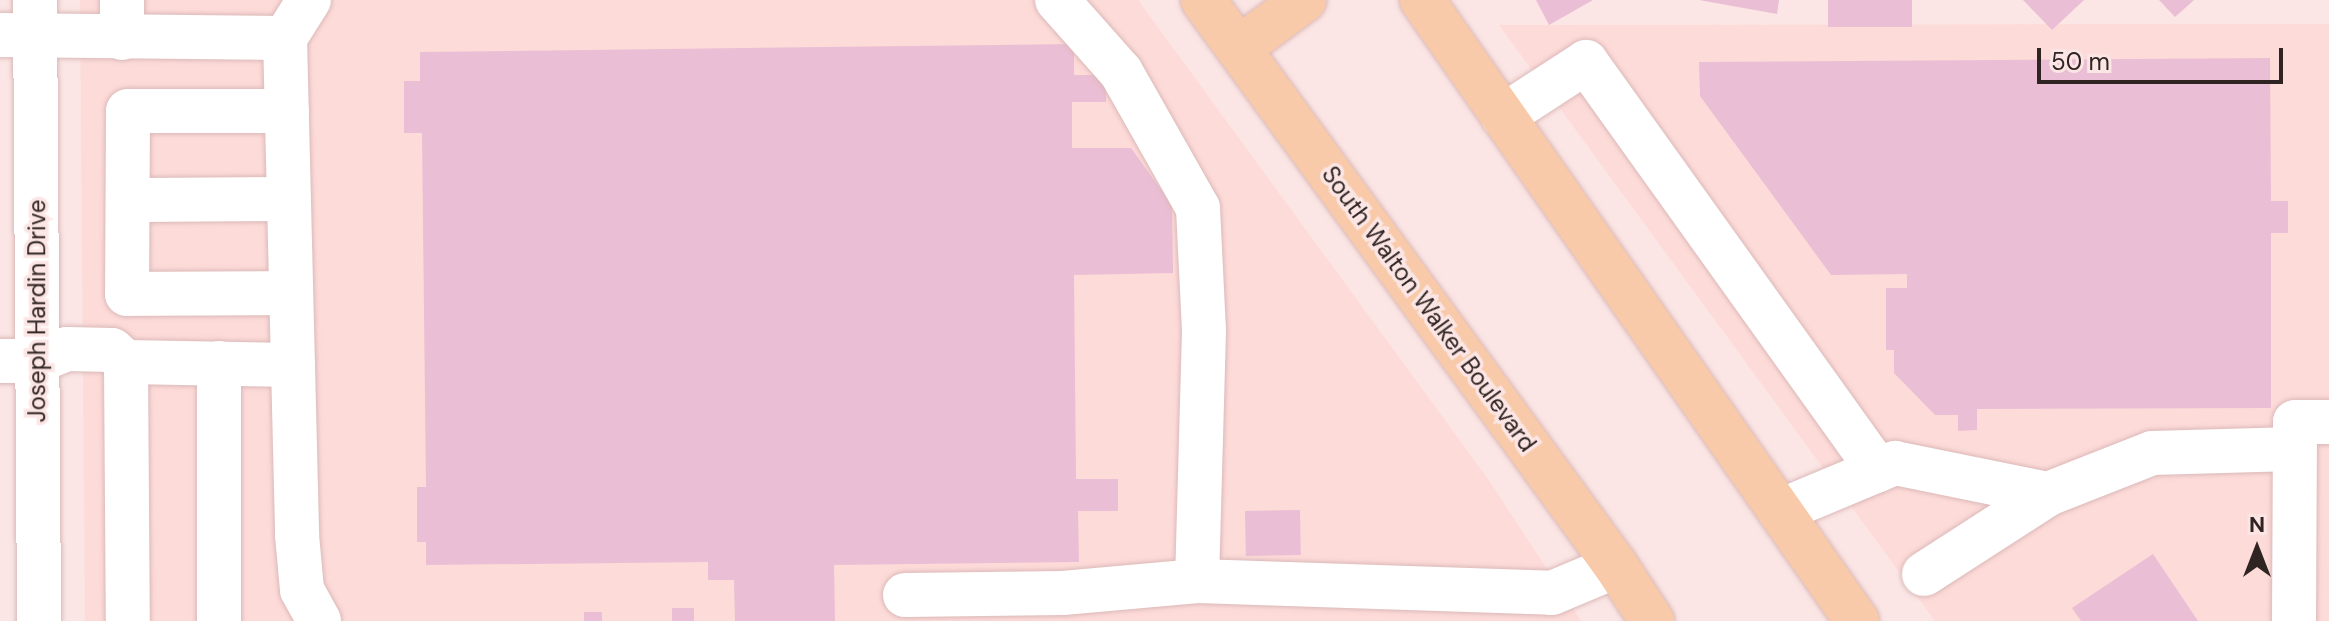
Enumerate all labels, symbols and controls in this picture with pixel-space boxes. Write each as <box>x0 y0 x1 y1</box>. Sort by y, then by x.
scale bar <box>2041 32 2287 82</box>
text: 50 m <box>2051 46 2110 77</box>
street label: South Walton Walker Boulevard <box>1316 161 1542 457</box>
street label: Joseph Hardin Drive <box>23 200 51 422</box>
north arrow <box>2217 509 2297 589</box>
text: N <box>2249 510 2265 539</box>

